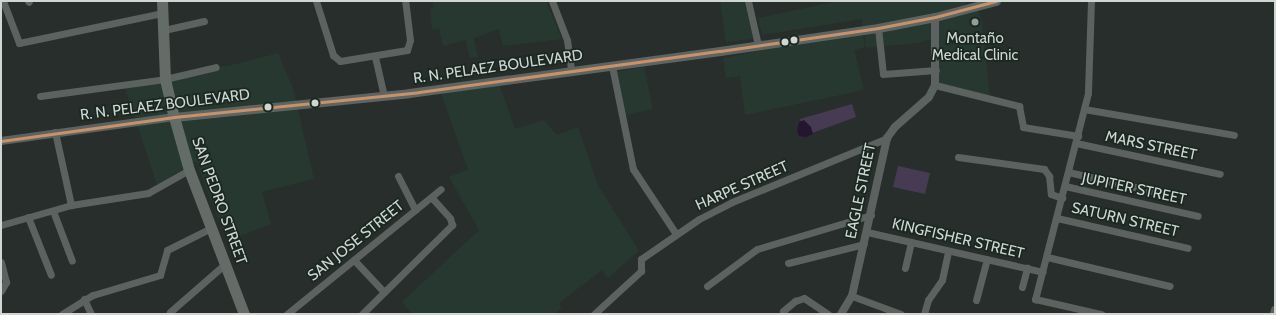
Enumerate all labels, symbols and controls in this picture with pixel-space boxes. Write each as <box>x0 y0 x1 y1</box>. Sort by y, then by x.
marker: Montaño Medical Clinic <box>969 16 981 28</box>
place label: Montaño Medical Clinic <box>932 29 1018 64</box>
unlabelled marker <box>789 35 799 45</box>
unlabelled marker <box>780 37 790 47</box>
street label: R. N. PELAEZ BOULEVARD <box>412 46 584 88</box>
street label: R. N. PELAEZ BOULEVARD <box>79 86 251 124</box>
unlabelled marker <box>310 98 320 108</box>
unlabelled marker <box>263 102 273 112</box>
street label: MARS STREET <box>1104 128 1198 164</box>
street label: SAN PEDRO STREET <box>188 135 250 267</box>
street label: EAGLE STREET <box>842 142 880 240</box>
street label: HARPE STREET <box>693 158 791 214</box>
street label: JUPITER STREET <box>1080 169 1188 209</box>
street label: SAN JOSE STREET <box>304 197 408 285</box>
street label: SATURN STREET <box>1070 199 1180 241</box>
street label: KINGFISHER STREET <box>890 215 1026 263</box>

